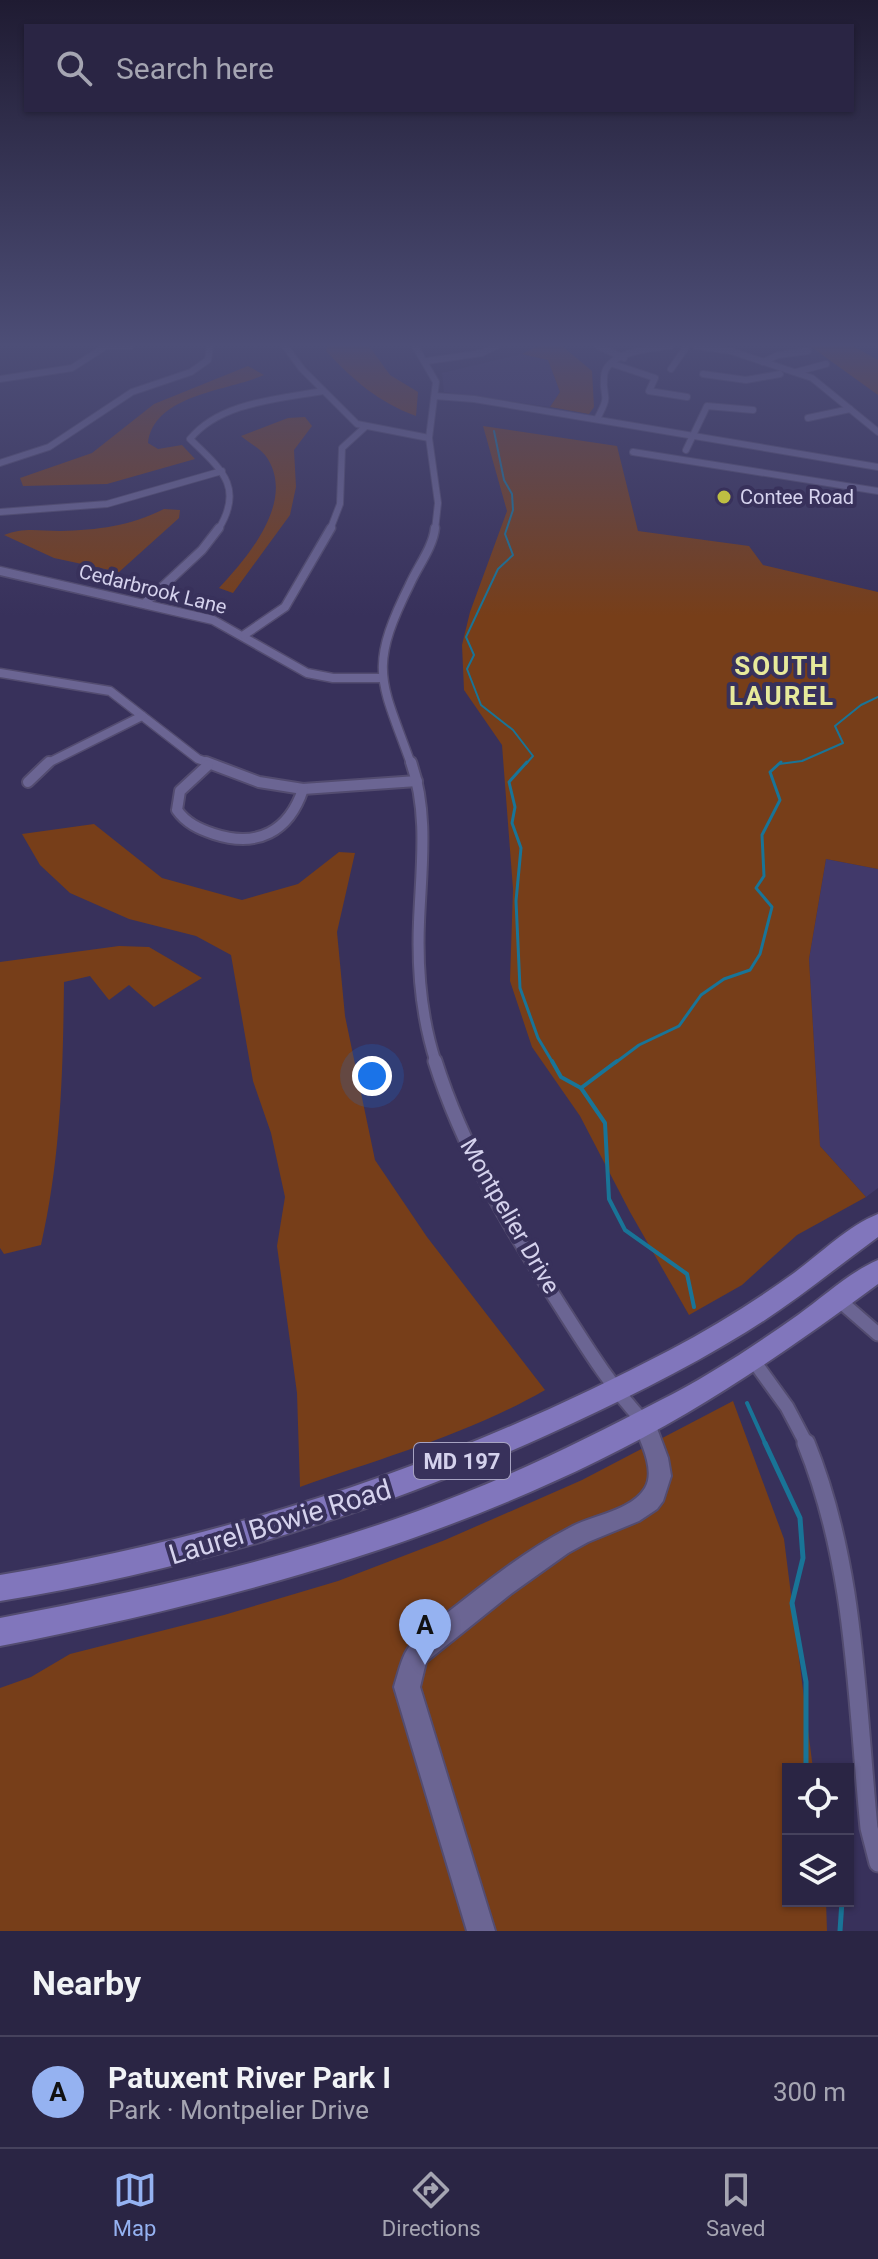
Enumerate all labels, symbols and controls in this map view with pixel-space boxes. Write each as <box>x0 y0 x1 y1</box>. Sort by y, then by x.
search box <box>24 24 854 112</box>
icon: search <box>52 46 96 90</box>
text: Search here <box>116 51 274 86</box>
place label: Contee Road <box>740 485 854 509</box>
marker: Contee Road <box>715 488 733 506</box>
street label: Cedarbrook Lane <box>77 559 229 619</box>
district label: SOUTH LAUREL <box>729 651 835 711</box>
your location <box>352 1056 392 1096</box>
street label: Montpelier Drive <box>454 1134 566 1298</box>
road number: MD 197 <box>414 1443 510 1479</box>
street label: Laurel Bowie Road <box>165 1472 395 1572</box>
pin: A <box>399 1599 451 1665</box>
map controls <box>782 1763 854 1907</box>
button: locate <box>782 1763 854 1835</box>
button: layers <box>782 1835 854 1907</box>
text: Nearby <box>32 1963 141 2003</box>
text: Patuxent River Park I <box>108 2060 391 2095</box>
text: A <box>49 2077 67 2107</box>
text: 300 m <box>773 2077 846 2107</box>
text: Park · Montpelier Drive <box>108 2095 369 2125</box>
tab: Map <box>113 2168 157 2241</box>
tab: Directions <box>382 2168 481 2241</box>
tab: Saved <box>706 2168 765 2241</box>

